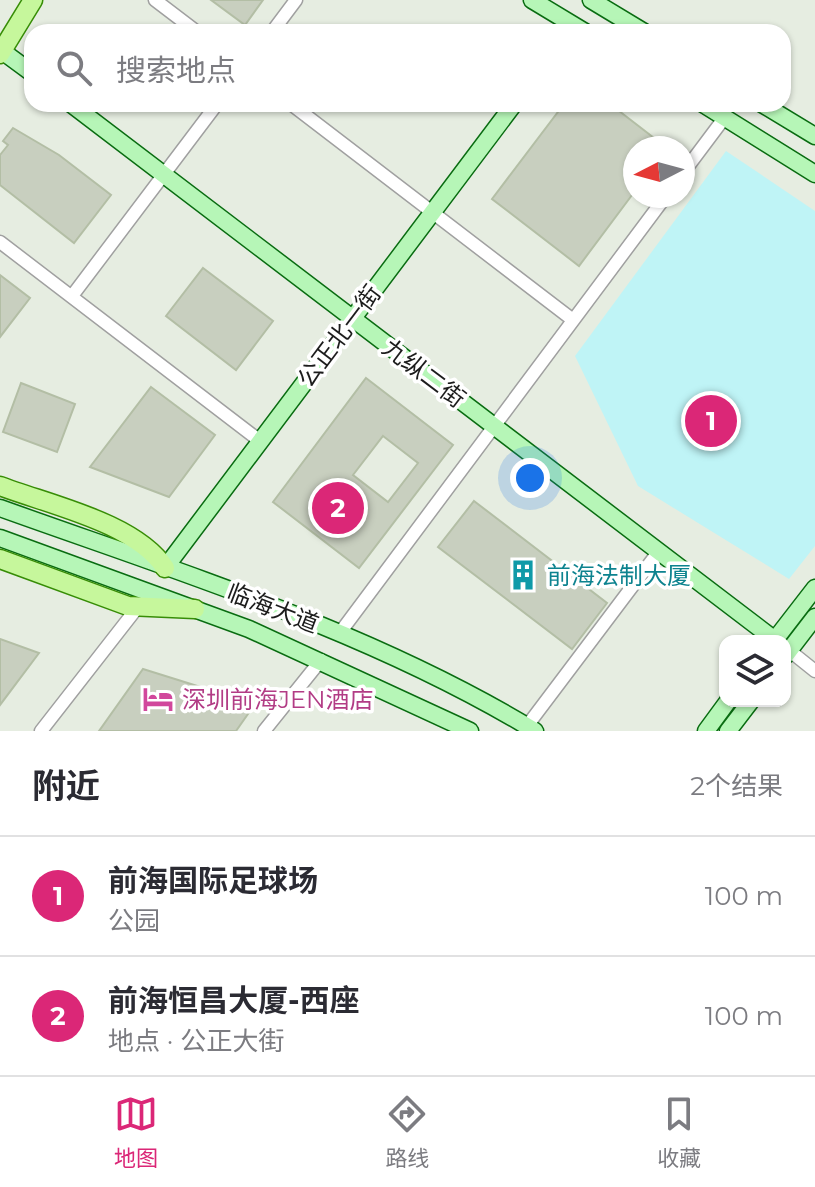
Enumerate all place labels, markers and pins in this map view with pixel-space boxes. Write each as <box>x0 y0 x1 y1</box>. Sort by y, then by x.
pin: 1 <box>685 391 737 451</box>
pin: 2 <box>312 478 364 538</box>
building icon: 前海法制大厦 <box>506 558 540 592</box>
place label: 前海法制大厦 <box>547 561 691 590</box>
hotel icon: 深圳前海JEN酒店 <box>141 682 175 716</box>
place label: 深圳前海JEN酒店 <box>182 685 374 714</box>

